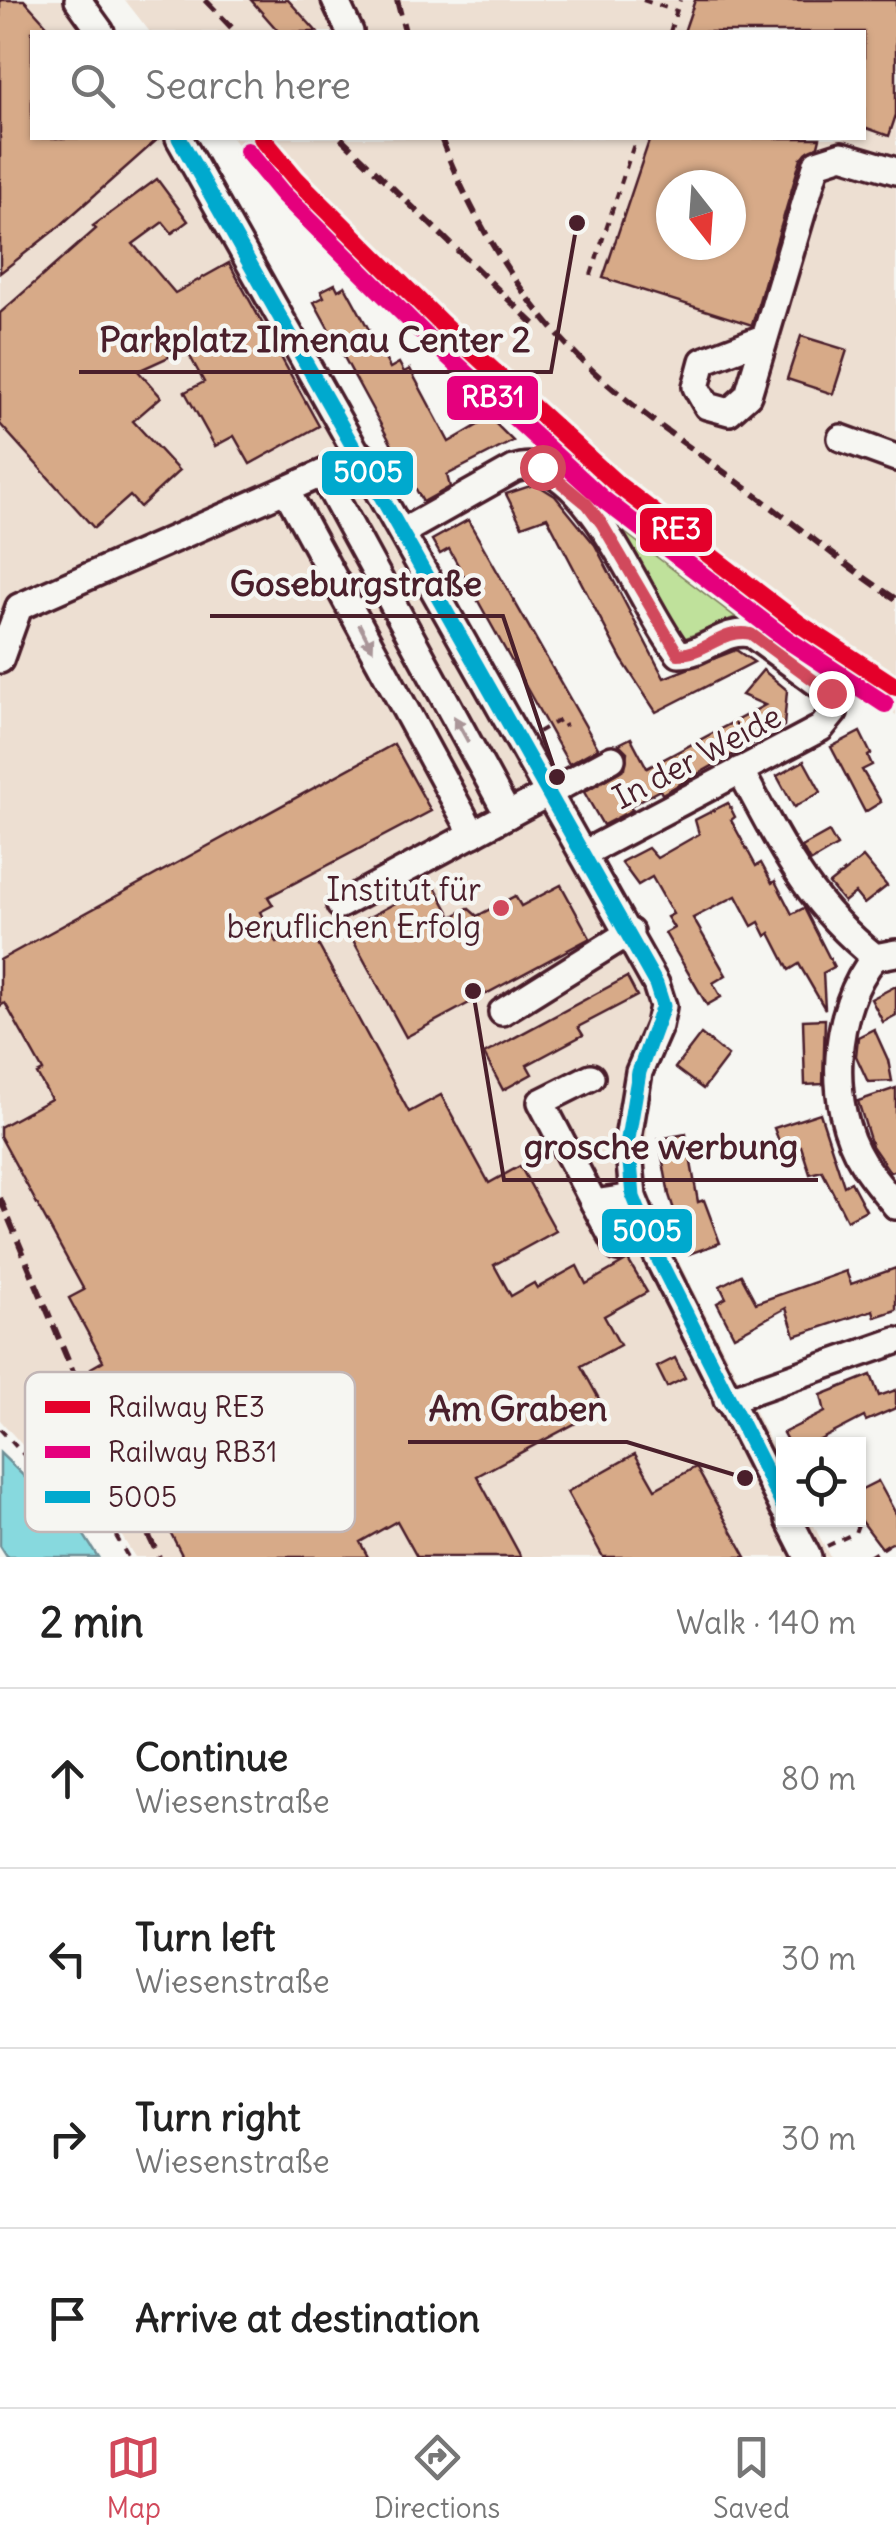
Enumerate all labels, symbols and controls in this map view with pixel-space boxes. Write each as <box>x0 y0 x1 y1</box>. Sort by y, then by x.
search box <box>30 30 866 140</box>
icon: search <box>65 58 120 113</box>
text: Search here <box>145 62 351 109</box>
north arrow <box>656 170 746 260</box>
callout: Parkplatz Ilmenau Center 2 <box>79 307 551 372</box>
text: Parkplatz Ilmenau Center 2 <box>99 317 531 361</box>
line badge: RB31 <box>445 374 540 422</box>
text: RB31 <box>462 379 524 415</box>
route start <box>520 445 566 491</box>
line badge: 5005 <box>320 449 415 497</box>
text: 5005 <box>333 454 403 490</box>
line badge: RE3 <box>638 506 714 554</box>
text: RE3 <box>651 511 701 547</box>
callout: Goseburgstraße <box>210 551 503 616</box>
text: Goseburgstraße <box>230 561 482 605</box>
one-way arrow <box>357 622 374 651</box>
route end <box>809 671 855 717</box>
street label: In der Weide <box>606 695 788 818</box>
one-way arrow <box>453 715 470 744</box>
place label: Institut für beruflichen Erfolg <box>227 869 481 947</box>
marker: Institut für beruflichen Erfolg <box>490 897 512 919</box>
callout: grosche werbung <box>504 1115 818 1180</box>
text: grosche werbung <box>524 1124 798 1168</box>
line badge: 5005 <box>600 1207 694 1255</box>
text: 5005 <box>612 1213 682 1249</box>
legend <box>25 1372 355 1532</box>
callout: Am Graben <box>408 1377 627 1442</box>
text: Am Graben <box>428 1386 608 1430</box>
text: Railway RE3 <box>108 1389 265 1425</box>
text: Railway RB31 <box>108 1434 278 1470</box>
map controls <box>776 1437 866 1527</box>
button: locate <box>776 1437 866 1527</box>
text: 5005 <box>108 1479 177 1515</box>
text: 2 min <box>40 1596 144 1648</box>
text: Walk · 140 m <box>676 1602 856 1643</box>
text: Continue <box>135 1734 288 1781</box>
icon: ahead <box>40 1751 95 1806</box>
text: 80 m <box>781 1758 856 1799</box>
text: Wiesenstraße <box>135 1781 330 1822</box>
text: Turn left <box>135 1914 275 1961</box>
icon: left <box>40 1931 95 1986</box>
text: 30 m <box>781 1938 856 1979</box>
text: Wiesenstraße <box>135 1961 330 2002</box>
text: Turn right <box>135 2094 301 2141</box>
icon: right <box>40 2111 95 2166</box>
text: 30 m <box>781 2118 856 2159</box>
text: Wiesenstraße <box>135 2141 330 2182</box>
icon: arrive <box>40 2291 95 2346</box>
text: Arrive at destination <box>135 2295 480 2342</box>
tab: Map <box>106 2430 161 2526</box>
tab: Directions <box>374 2430 500 2526</box>
tab: Saved <box>713 2430 790 2526</box>

